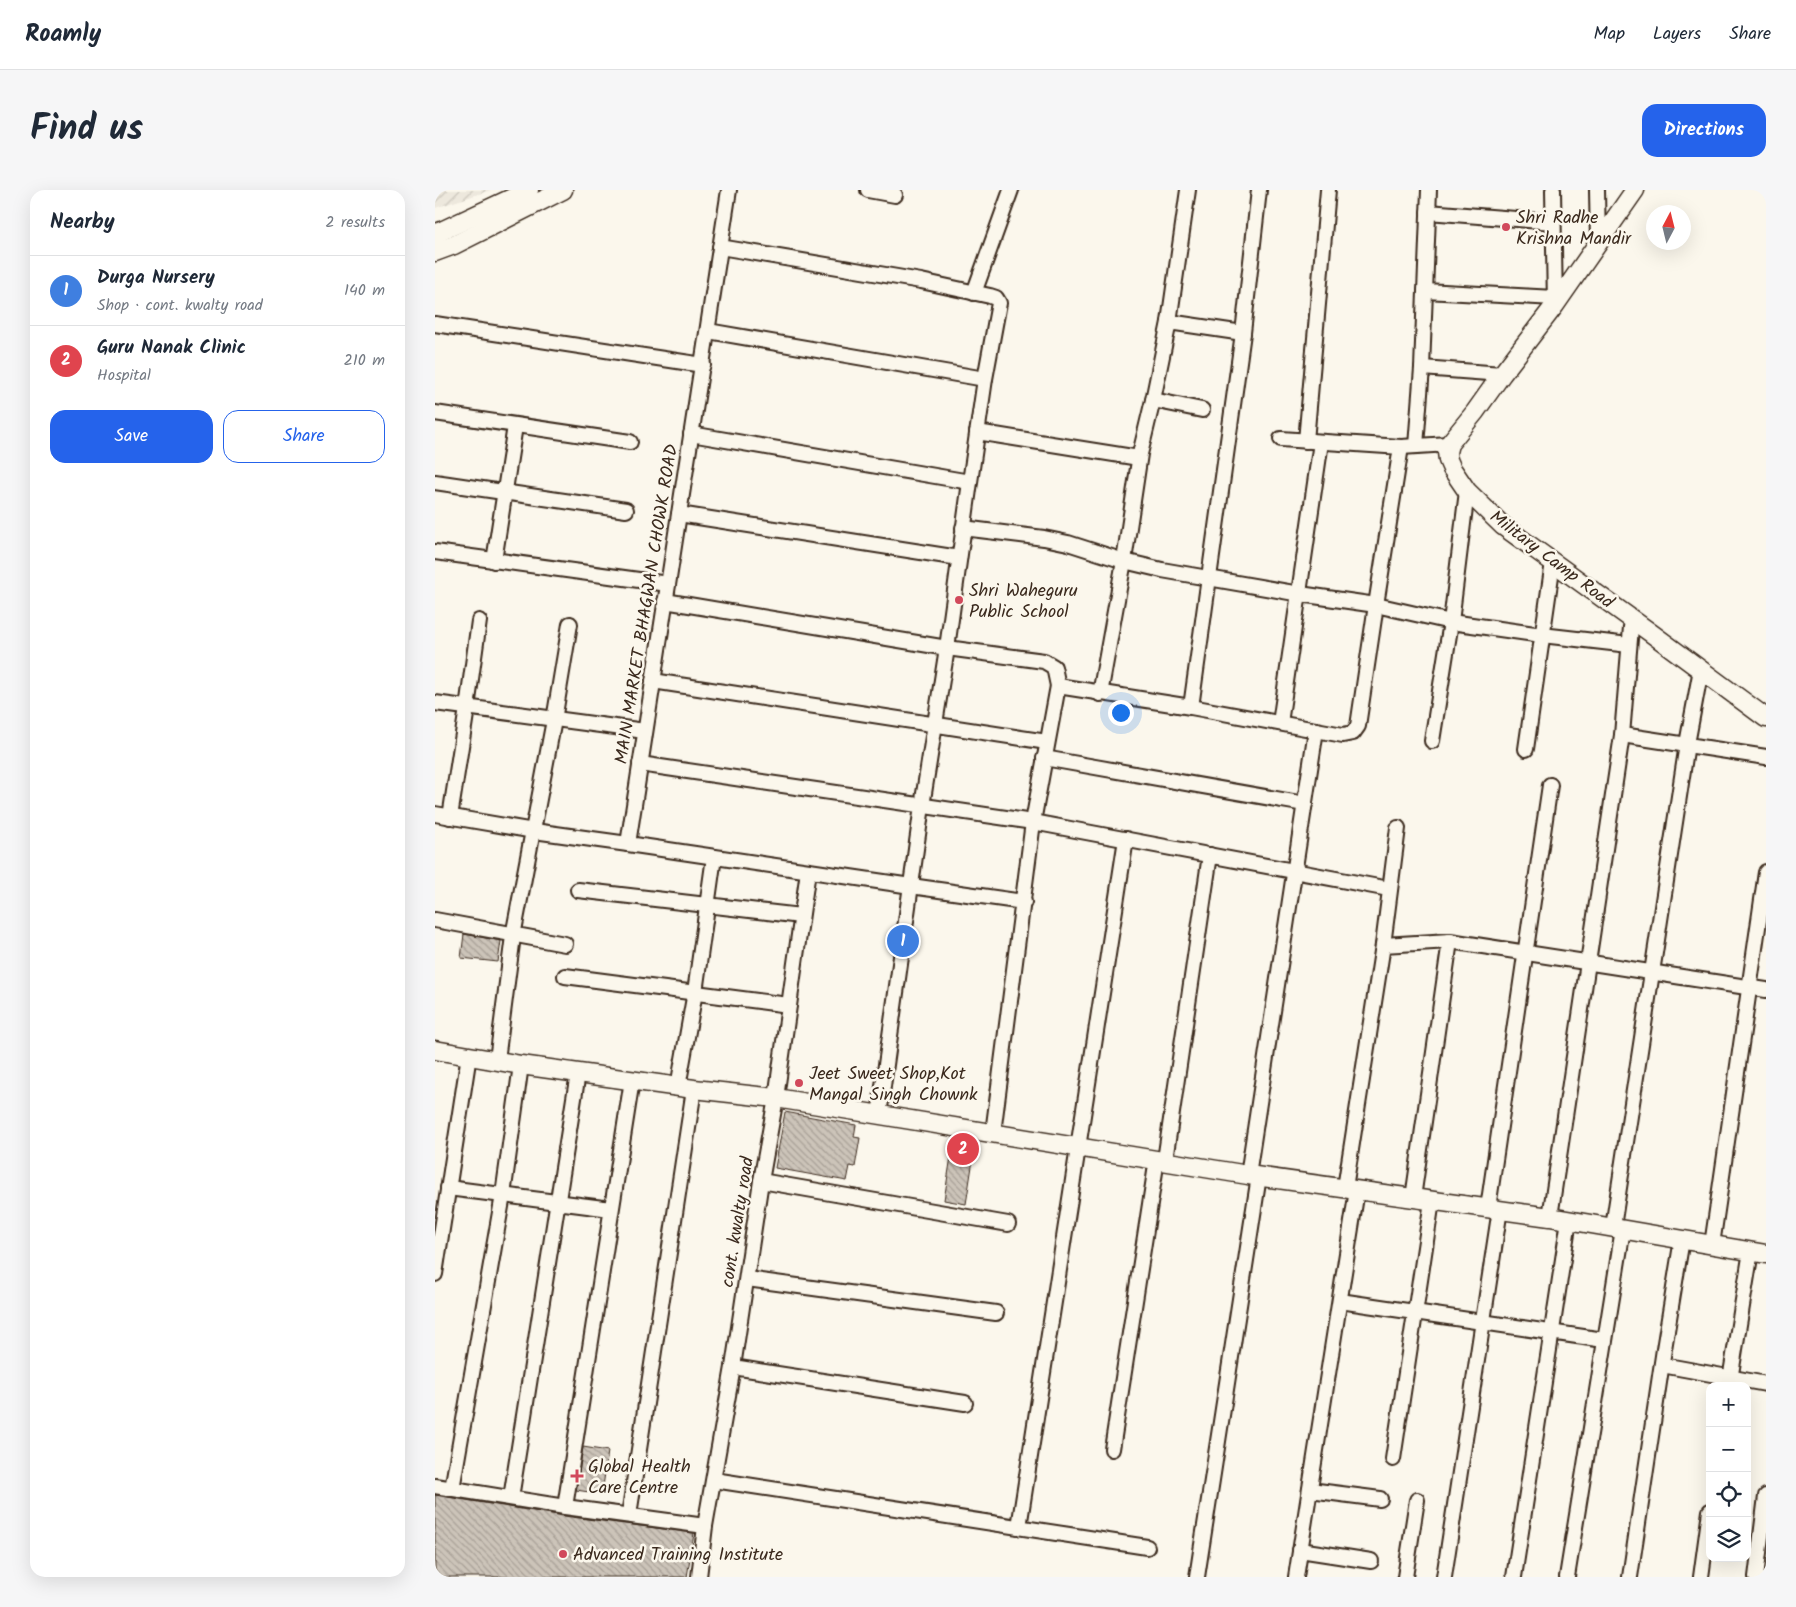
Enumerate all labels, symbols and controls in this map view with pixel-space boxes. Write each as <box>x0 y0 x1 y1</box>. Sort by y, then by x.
text: Roamly <box>25 15 101 54</box>
text: Map <box>1594 20 1625 49</box>
text: Layers <box>1653 20 1701 49</box>
text: Share <box>1729 20 1771 49</box>
text: Find us <box>30 102 143 158</box>
button: Directions <box>1642 104 1766 157</box>
place label: Shri Radhe Krishna Mandir <box>1516 204 1632 254</box>
north arrow <box>1646 205 1691 250</box>
text: Nearby <box>50 206 115 239</box>
text: 2 results <box>325 210 385 235</box>
marker: Shri Radhe Krishna Mandir <box>1500 221 1512 233</box>
text: Durga Nursery <box>97 263 215 293</box>
text: 1 <box>64 278 68 303</box>
text: 140 m <box>344 278 385 303</box>
text: Shop · cont. kwalty road <box>97 293 263 318</box>
text: Guru Nanak Clinic <box>97 333 246 363</box>
text: 2 <box>61 348 71 373</box>
text: 210 m <box>344 348 385 373</box>
text: Hospital <box>97 363 151 388</box>
button: Save <box>50 410 213 463</box>
button: Share <box>223 410 385 463</box>
street label: MAIN MARKET BHAGWAN CHOWK ROAD <box>608 442 687 766</box>
street label: Military Camp Road <box>1483 504 1620 617</box>
place label: Shri Waheguru Public School <box>969 577 1078 627</box>
marker: Shri Waheguru Public School <box>953 594 965 606</box>
your location <box>1108 700 1134 726</box>
pin: 1 <box>887 922 919 960</box>
place label: Jeet Sweet Shop,Kot Mangal Singh Chownk <box>809 1060 978 1110</box>
marker: Jeet Sweet Shop,Kot Mangal Singh Chownk <box>793 1077 805 1089</box>
pin: 2 <box>947 1130 979 1168</box>
street label: cont. kwalty road <box>714 1154 763 1290</box>
map controls <box>1706 1382 1751 1562</box>
button: + <box>1706 1382 1751 1427</box>
button: − <box>1706 1427 1751 1472</box>
place label: Global Health Care Centre <box>588 1453 691 1503</box>
marker: Global Health Care Centre <box>570 1469 584 1483</box>
button: locate <box>1706 1472 1751 1517</box>
button: layers <box>1706 1517 1751 1562</box>
place label: Advanced Training Institute <box>573 1541 783 1570</box>
marker: Advanced Training Institute <box>557 1548 569 1560</box>

